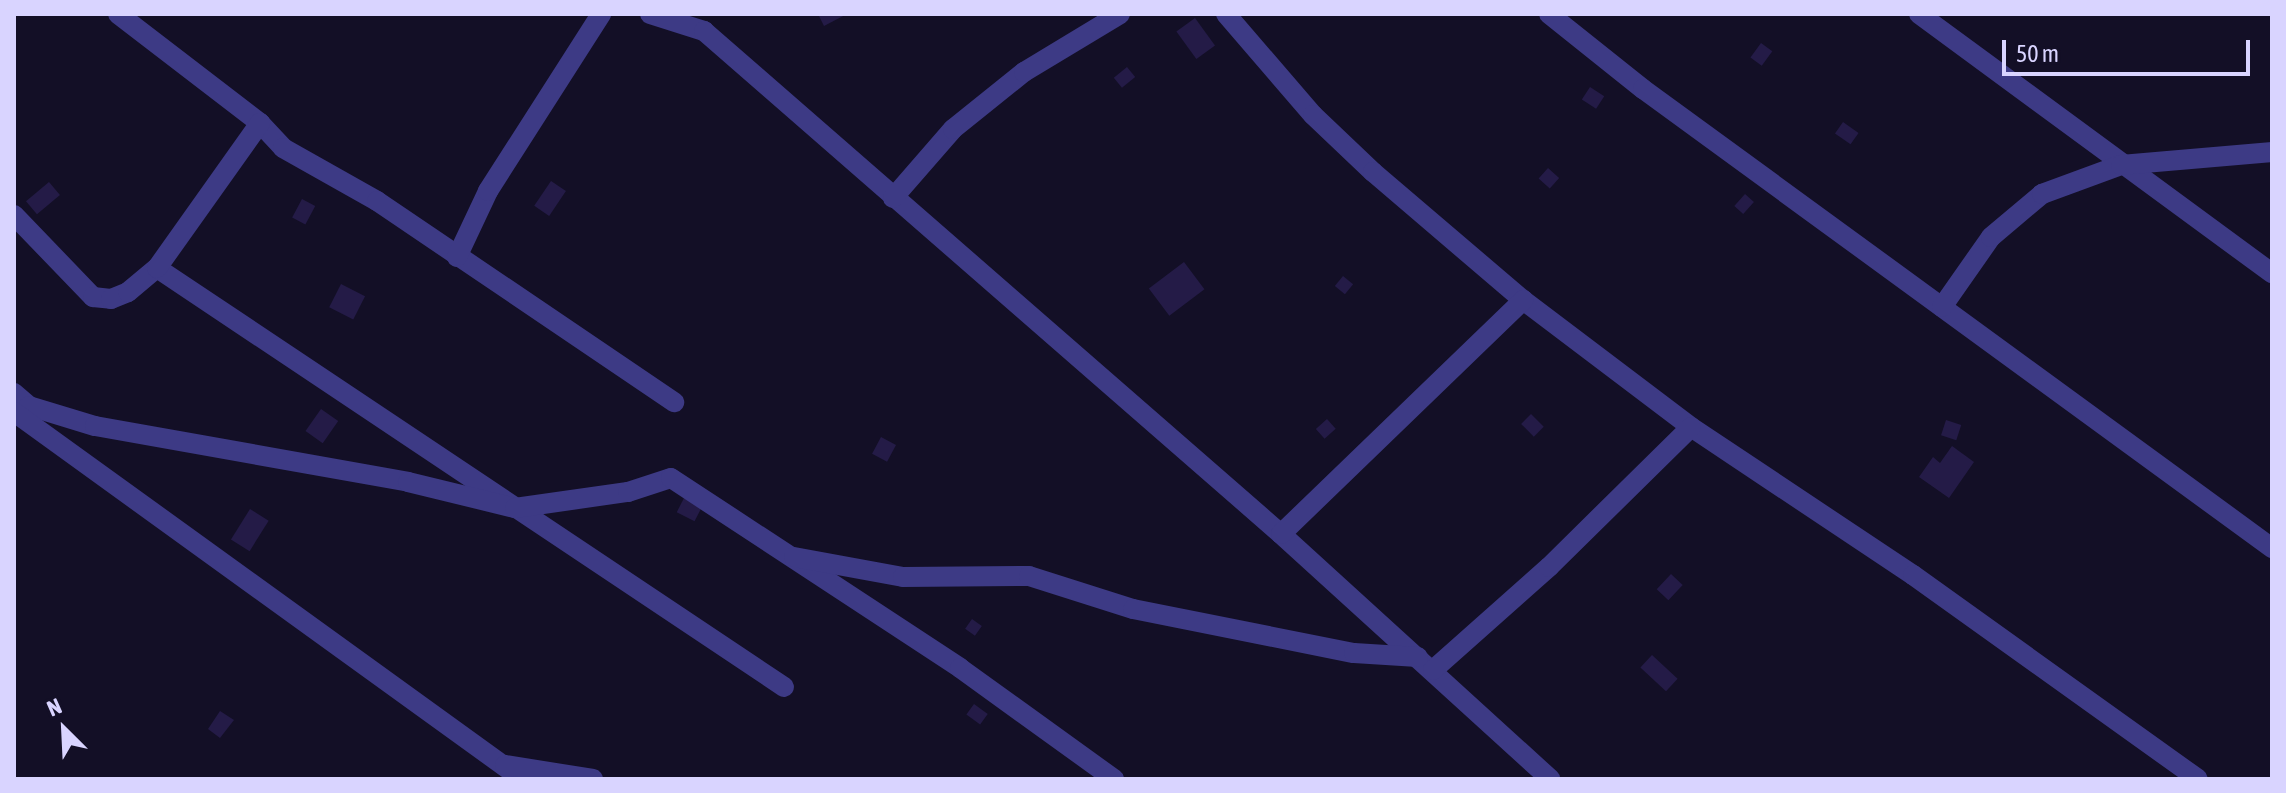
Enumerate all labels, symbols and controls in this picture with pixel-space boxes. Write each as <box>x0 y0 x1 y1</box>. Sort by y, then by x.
scale bar <box>2006 24 2254 74</box>
text: 50 m <box>2016 40 2059 67</box>
north arrow <box>24 689 104 769</box>
text: N <box>43 693 65 722</box>

